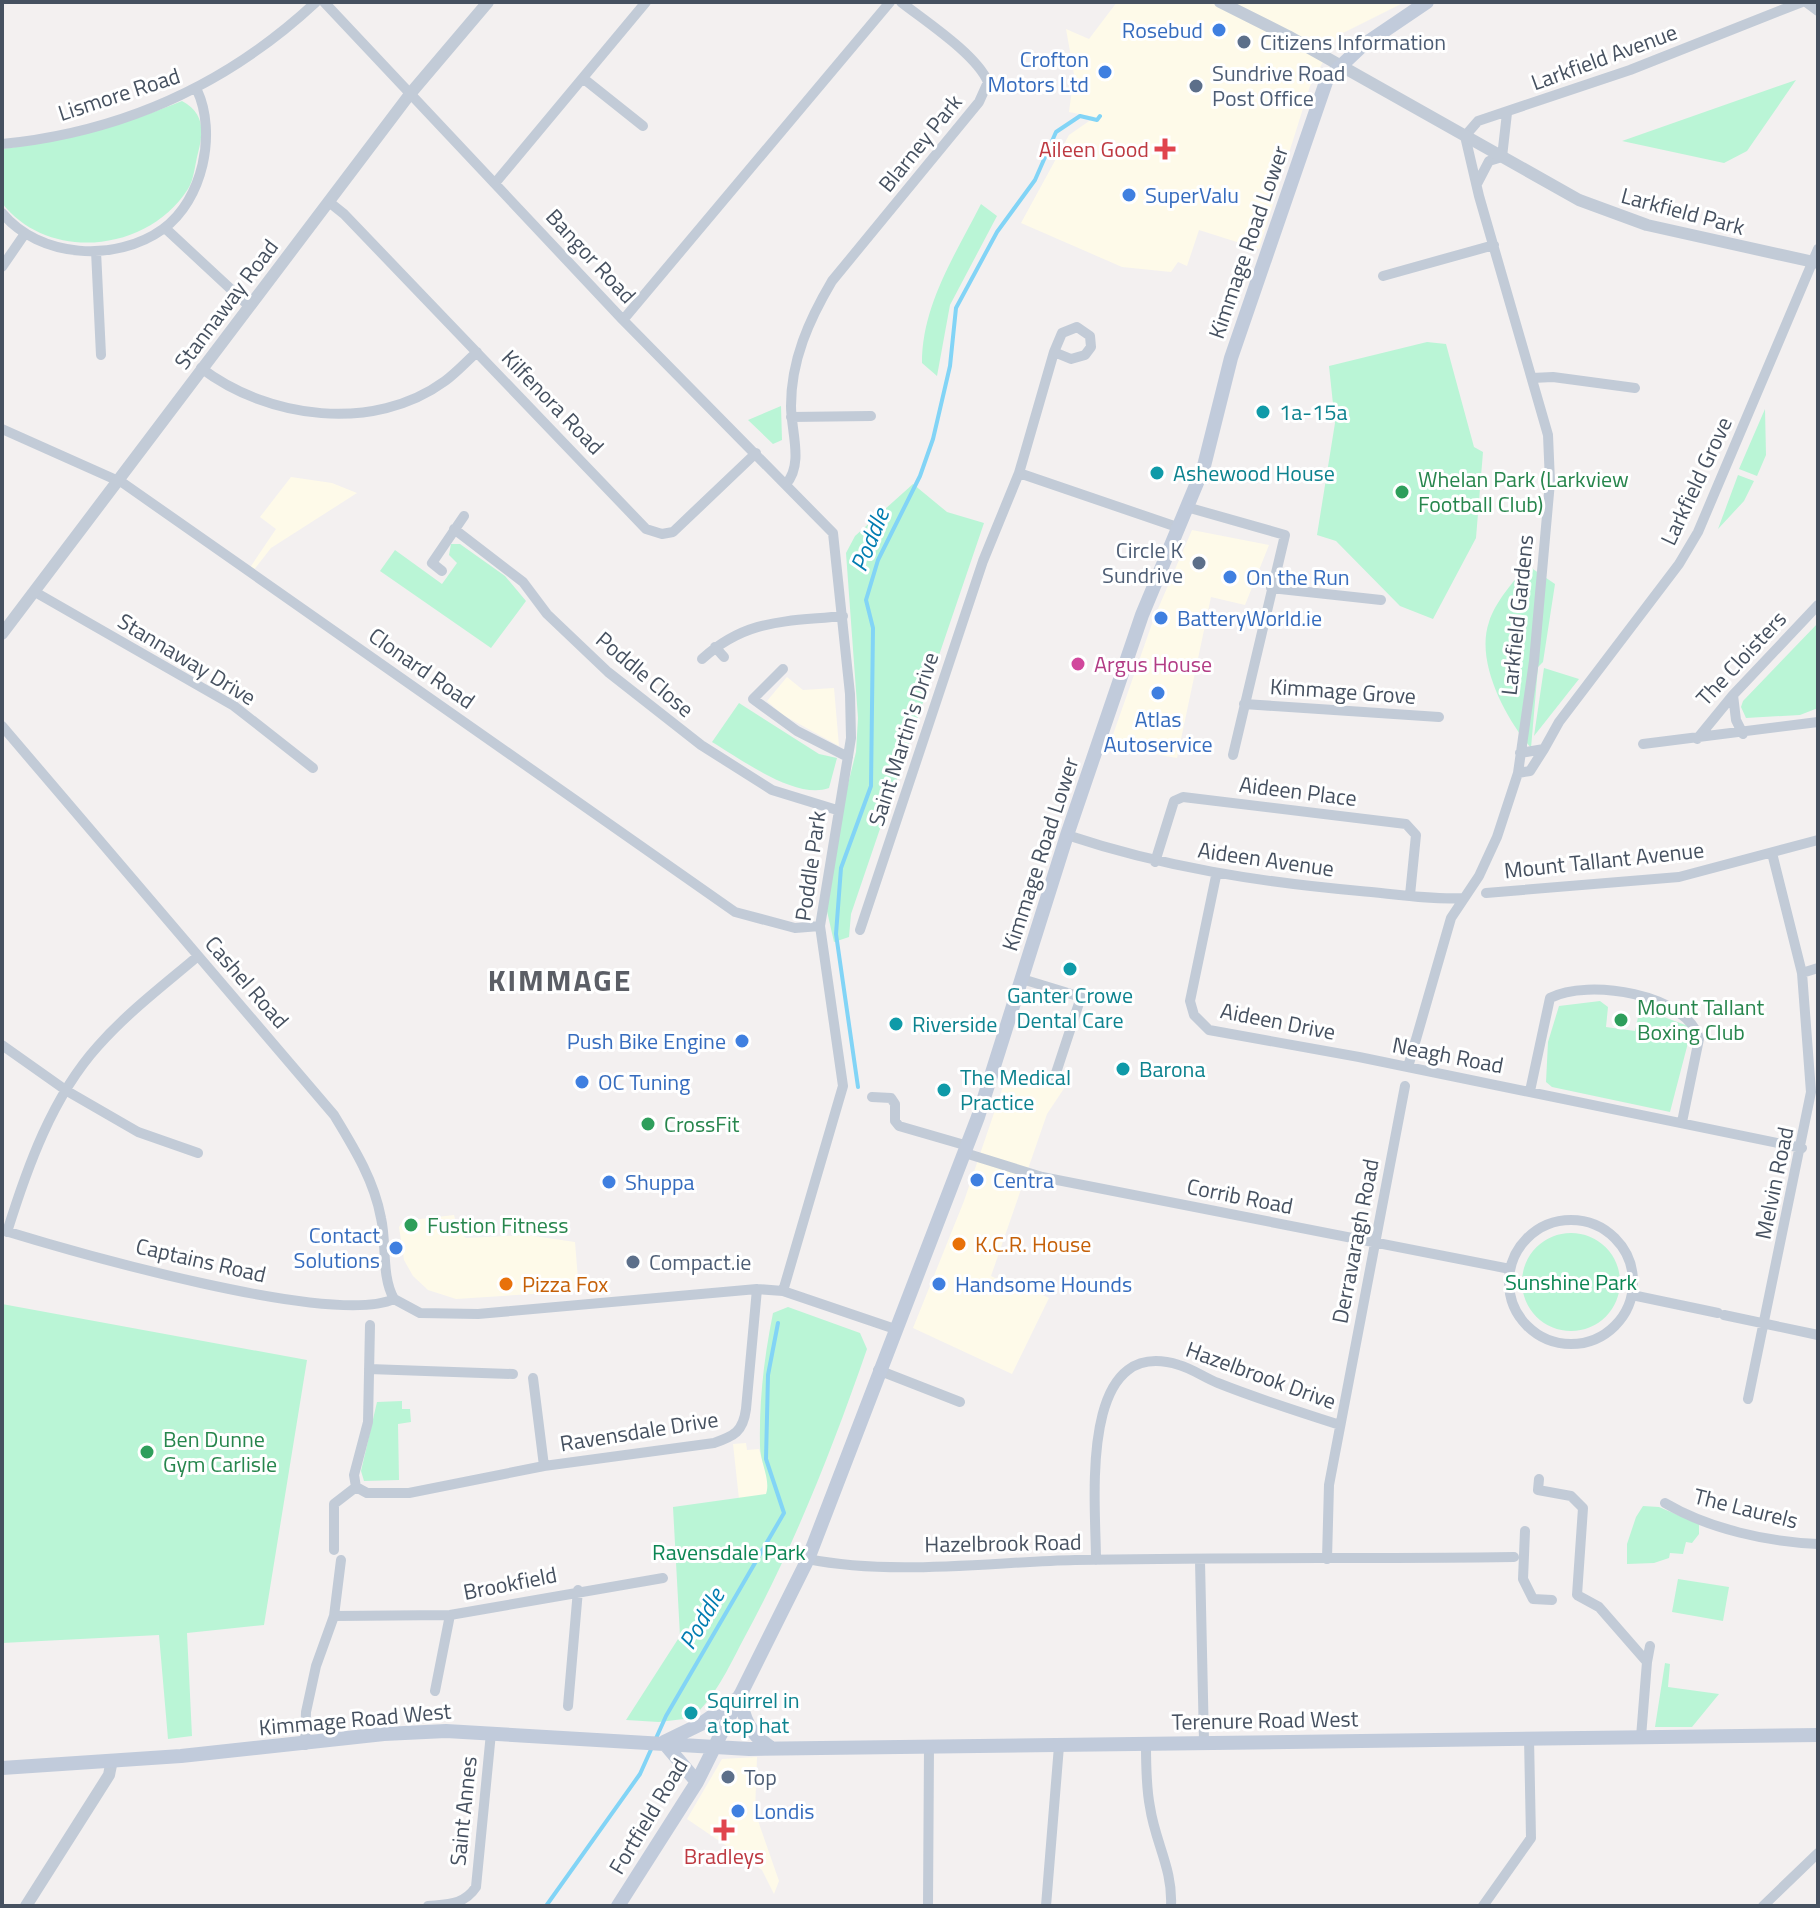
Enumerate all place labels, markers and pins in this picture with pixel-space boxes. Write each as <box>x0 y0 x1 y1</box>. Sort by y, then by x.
place label: Rosebud <box>1122 13 1203 47</box>
marker: Rosebud <box>1210 21 1228 39</box>
place label: Citizens Information <box>1260 25 1446 59</box>
marker: Citizens Information <box>1235 33 1253 51</box>
place label: Crofton Motors Ltd <box>988 42 1089 101</box>
place label: Sundrive Road Post Office <box>1212 56 1345 115</box>
marker: Crofton Motors Ltd <box>1096 63 1114 81</box>
marker: Sundrive Road Post Office <box>1187 77 1205 95</box>
place label: Aileen Good <box>1039 132 1149 166</box>
marker: Aileen Good <box>1156 140 1174 158</box>
place label: SuperValu <box>1145 178 1239 212</box>
marker: SuperValu <box>1120 186 1138 204</box>
place label: 1a-15a <box>1279 395 1348 429</box>
marker: 1a-15a <box>1254 403 1272 421</box>
place label: Ashewood House <box>1173 456 1335 490</box>
place label: Whelan Park (Larkview Football Club) <box>1418 462 1629 521</box>
marker: Ashewood House <box>1148 464 1166 482</box>
marker: Whelan Park (Larkview Football Club) <box>1393 483 1411 501</box>
place label: Circle K Sundrive <box>1102 533 1183 592</box>
marker: Circle K Sundrive <box>1190 554 1208 572</box>
place label: On the Run <box>1246 560 1350 594</box>
marker: On the Run <box>1221 568 1239 586</box>
place label: BatteryWorld.ie <box>1177 601 1322 635</box>
marker: BatteryWorld.ie <box>1152 609 1170 627</box>
place label: Argus House <box>1094 647 1212 681</box>
marker: Argus House <box>1069 655 1087 673</box>
marker: Atlas Autoservice <box>1149 684 1167 702</box>
place label: Atlas Autoservice <box>1103 702 1213 761</box>
marker: Ganter Crowe Dental Care <box>1061 960 1079 978</box>
place label: Ganter Crowe Dental Care <box>1007 978 1133 1037</box>
place label: Mount Tallant Boxing Club <box>1637 990 1765 1049</box>
place label: Riverside <box>912 1007 997 1041</box>
marker: Mount Tallant Boxing Club <box>1612 1011 1630 1029</box>
marker: Riverside <box>887 1015 905 1033</box>
place label: Push Bike Engine <box>567 1024 726 1058</box>
marker: Push Bike Engine <box>733 1032 751 1050</box>
place label: Barona <box>1139 1052 1205 1086</box>
place label: The Medical Practice <box>960 1060 1071 1119</box>
marker: Barona <box>1114 1060 1132 1078</box>
place label: OC Tuning <box>598 1065 690 1099</box>
marker: OC Tuning <box>573 1073 591 1091</box>
marker: The Medical Practice <box>935 1081 953 1099</box>
place label: CrossFit <box>664 1107 740 1141</box>
marker: CrossFit <box>639 1115 657 1133</box>
place label: Centra <box>993 1163 1054 1197</box>
place label: Shuppa <box>625 1165 695 1199</box>
marker: Centra <box>968 1171 986 1189</box>
marker: Shuppa <box>600 1173 618 1191</box>
place label: Fustion Fitness <box>427 1208 568 1242</box>
marker: Fustion Fitness <box>402 1216 420 1234</box>
place label: Contact Solutions <box>293 1218 380 1277</box>
place label: K.C.R. House <box>975 1227 1091 1261</box>
marker: K.C.R. House <box>950 1235 968 1253</box>
marker: Contact Solutions <box>387 1239 405 1257</box>
place label: Compact.ie <box>649 1245 751 1279</box>
marker: Compact.ie <box>624 1253 642 1271</box>
place label: Pizza Fox <box>522 1267 608 1301</box>
place label: Handsome Hounds <box>955 1267 1132 1301</box>
marker: Pizza Fox <box>497 1275 515 1293</box>
marker: Handsome Hounds <box>930 1275 948 1293</box>
place label: Ben Dunne Gym Carlisle <box>163 1422 277 1481</box>
marker: Ben Dunne Gym Carlisle <box>138 1443 156 1461</box>
place label: Squirrel in a top hat <box>707 1683 800 1742</box>
marker: Squirrel in a top hat <box>682 1704 700 1722</box>
place label: Top <box>744 1760 777 1794</box>
marker: Top <box>719 1768 737 1786</box>
place label: Londis <box>754 1794 815 1828</box>
marker: Londis <box>729 1802 747 1820</box>
marker: Bradleys <box>715 1821 733 1839</box>
place label: Bradleys <box>684 1839 764 1873</box>

